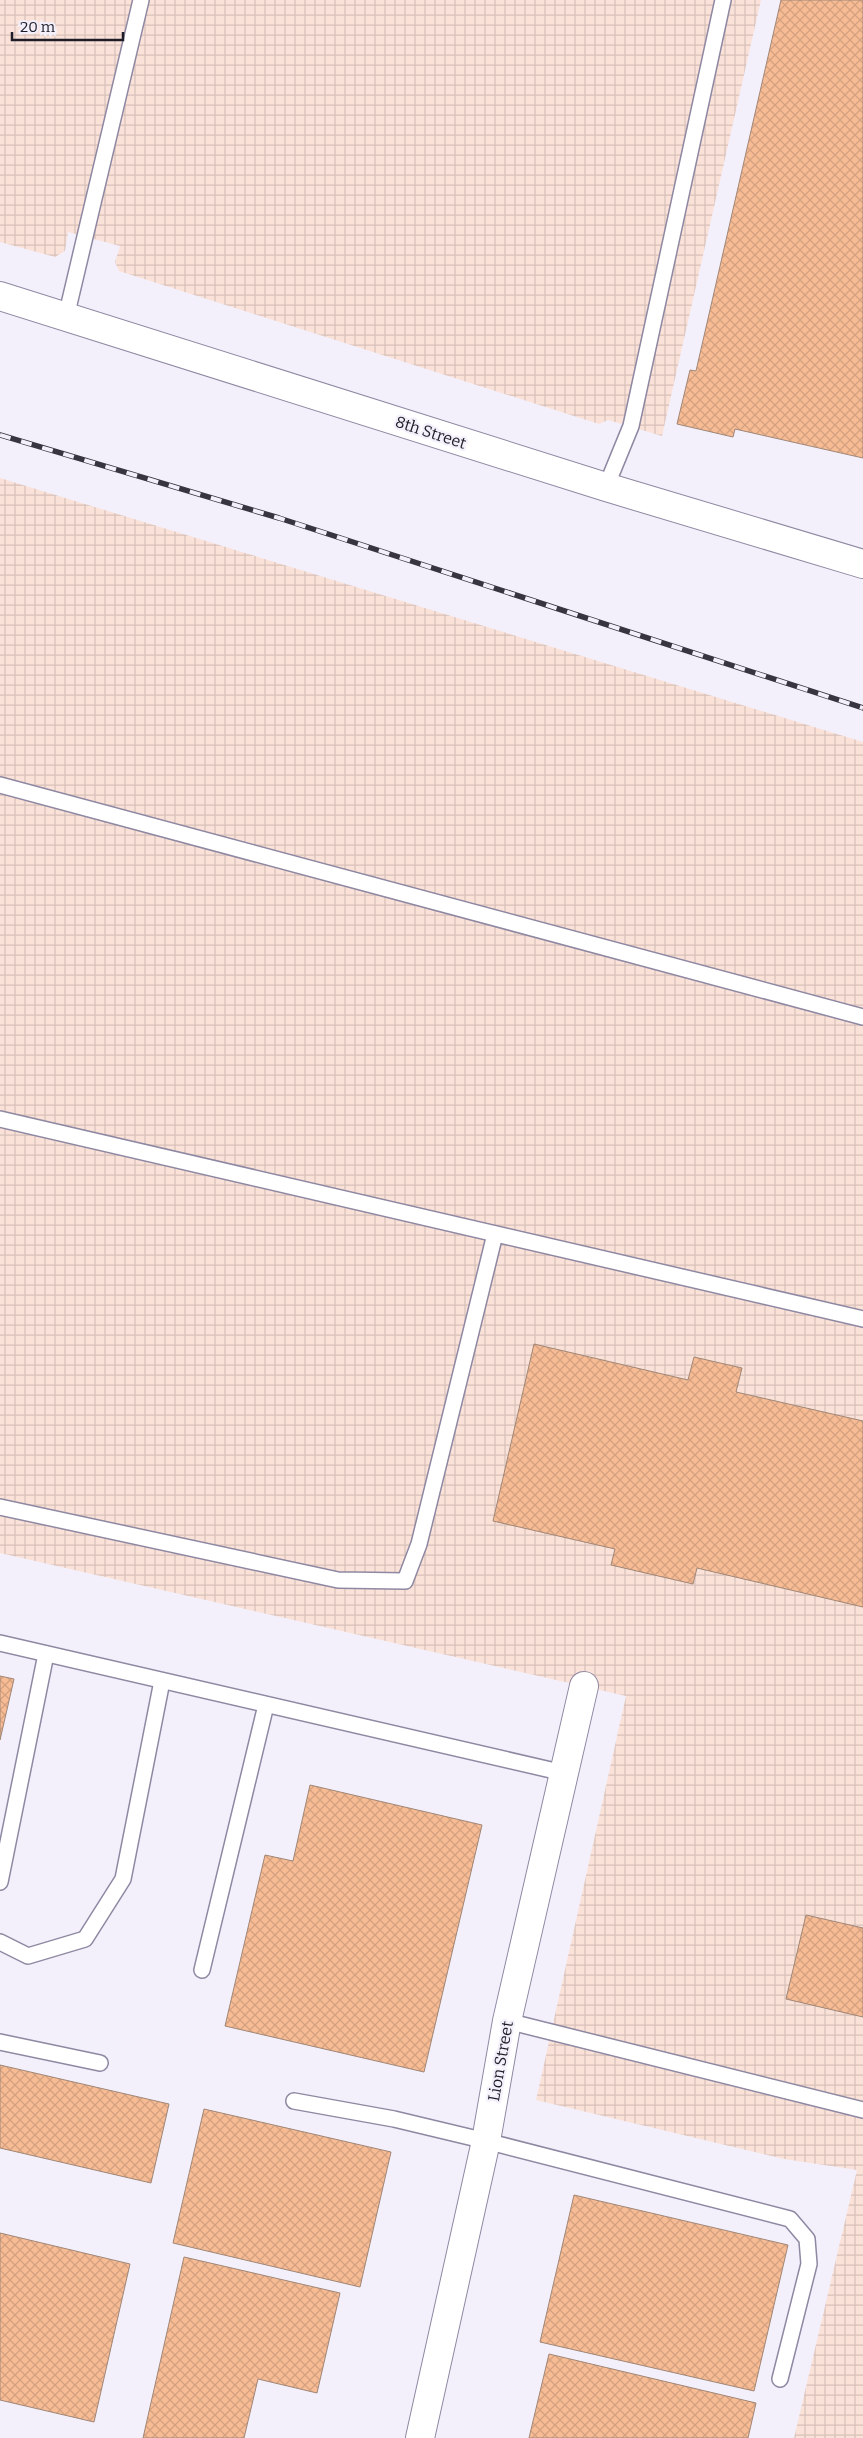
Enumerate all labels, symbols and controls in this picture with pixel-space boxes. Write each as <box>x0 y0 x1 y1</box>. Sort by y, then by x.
scale bar <box>12 10 124 42</box>
text: 20 m <box>20 18 56 36</box>
street label: 8th Street <box>393 412 469 453</box>
street label: Lion Street <box>484 2019 517 2103</box>

